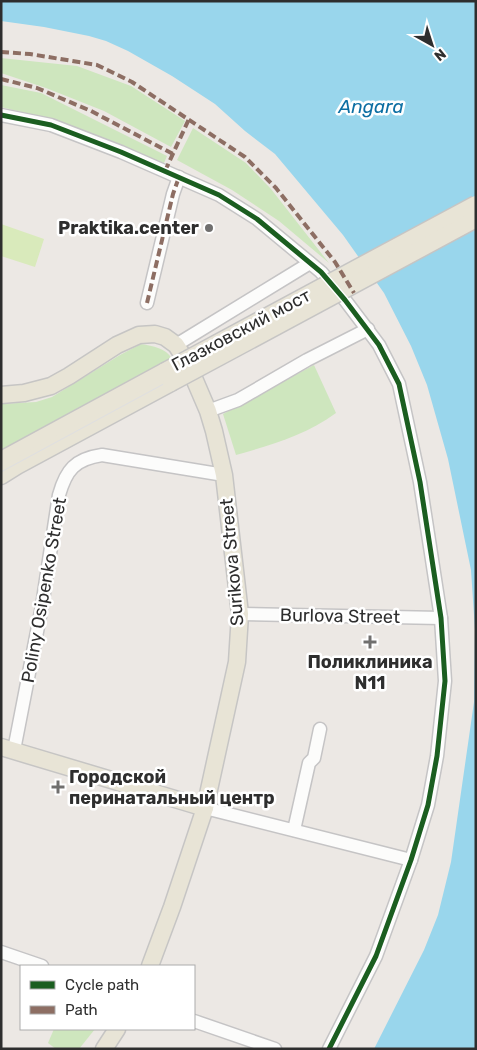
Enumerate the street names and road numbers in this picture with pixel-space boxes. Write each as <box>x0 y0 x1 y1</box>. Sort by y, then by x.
street label: Глазковский мост <box>168 284 314 376</box>
street label: Poliny Osipenko Street <box>17 495 71 685</box>
street label: Surikova Street <box>215 497 249 627</box>
street label: Burlova Street <box>280 604 400 628</box>

